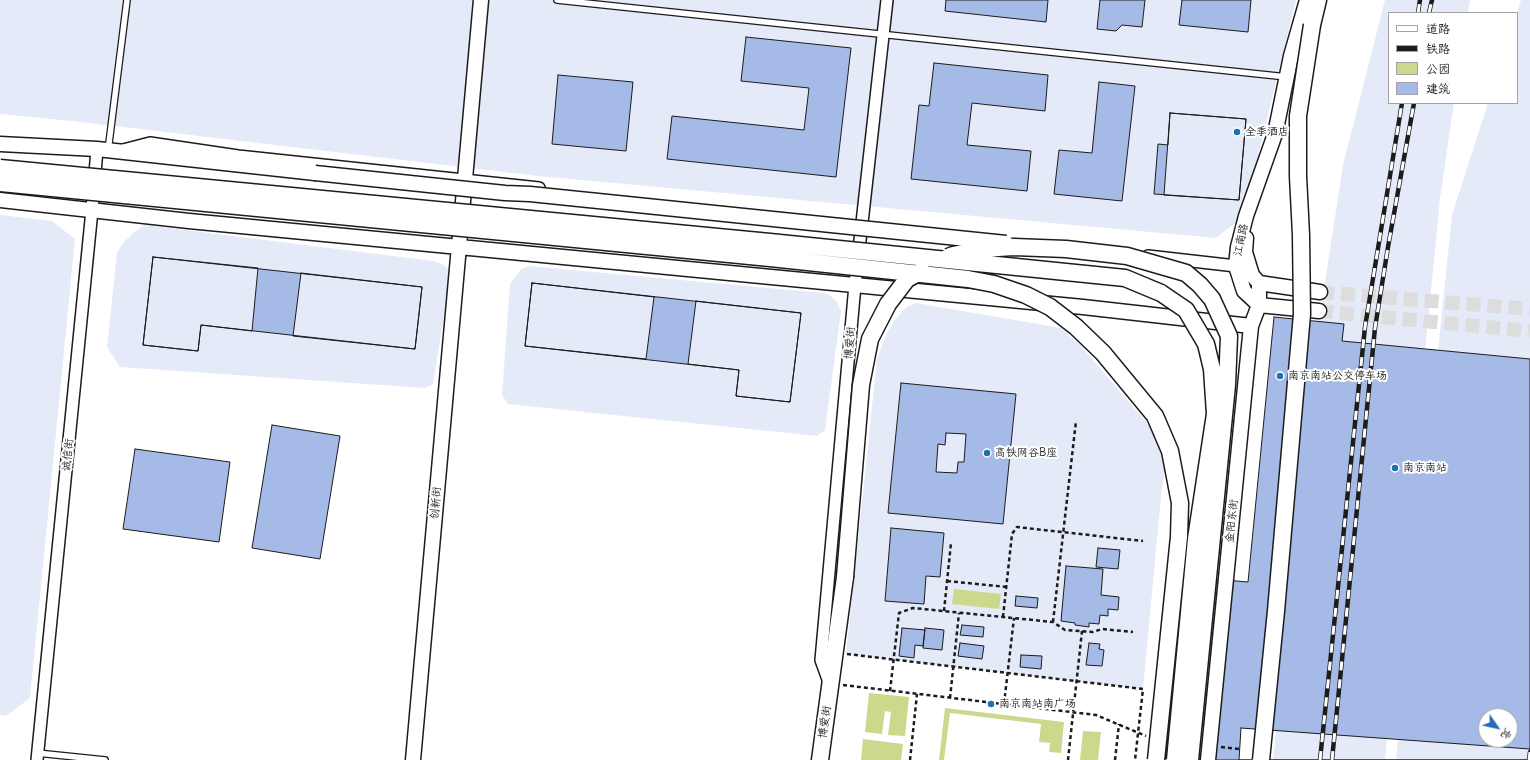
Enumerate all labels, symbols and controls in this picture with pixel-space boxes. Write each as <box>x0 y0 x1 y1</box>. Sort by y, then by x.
legend <box>1388 12 1518 104</box>
text: 道路 <box>1426 21 1450 36</box>
text: 铁路 <box>1426 41 1450 56</box>
text: 公园 <box>1426 61 1450 76</box>
text: 建筑 <box>1426 81 1450 96</box>
place label: 全季酒店 <box>1245 125 1289 139</box>
marker: 全季酒店 <box>1232 127 1242 137</box>
street label: 江南路 <box>1231 222 1251 258</box>
street label: 博爱街 <box>842 326 858 360</box>
place label: 南京南站公交停车场 <box>1288 369 1387 383</box>
marker: 南京南站公交停车场 <box>1275 371 1285 381</box>
street label: 诚信街 <box>60 438 76 472</box>
place label: 高铁网谷B座 <box>995 446 1057 460</box>
marker: 高铁网谷B座 <box>982 448 992 458</box>
place label: 南京南站 <box>1403 461 1447 475</box>
marker: 南京南站 <box>1390 463 1400 473</box>
street label: 创新街 <box>428 486 444 520</box>
street label: 金阳东街 <box>1223 498 1241 544</box>
place label: 南京南站南广场 <box>999 697 1076 711</box>
marker: 南京南站南广场 <box>986 699 996 709</box>
street label: 博爱街 <box>816 705 834 739</box>
north arrow <box>1478 708 1518 748</box>
text: 北 <box>1498 726 1516 743</box>

